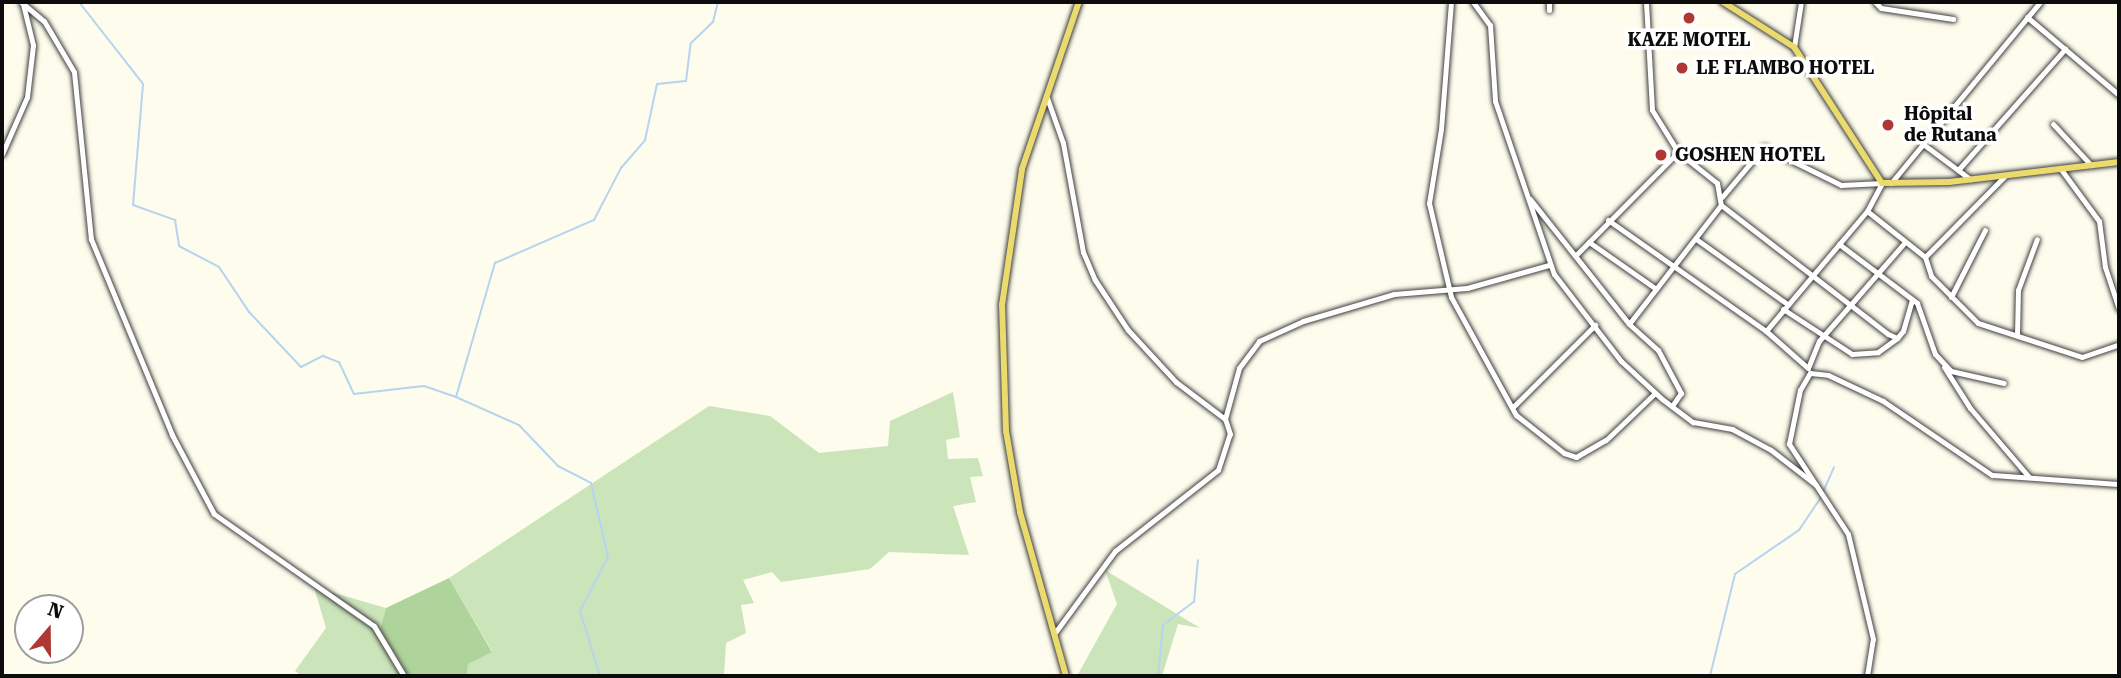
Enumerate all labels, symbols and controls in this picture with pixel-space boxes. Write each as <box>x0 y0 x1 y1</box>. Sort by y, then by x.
marker: KAZE MOTEL <box>1681 10 1697 26</box>
place label: KAZE MOTEL <box>1627 29 1751 51</box>
place label: LE FLAMBO HOTEL <box>1696 57 1874 79</box>
marker: LE FLAMBO HOTEL <box>1674 60 1690 76</box>
place label: Hôpital de Rutana <box>1904 104 1997 146</box>
marker: Hôpital de Rutana <box>1878 115 1898 135</box>
place label: GOSHEN HOTEL <box>1675 144 1825 166</box>
marker: GOSHEN HOTEL <box>1653 147 1669 163</box>
north arrow <box>14 594 84 664</box>
text: N <box>45 597 66 624</box>

